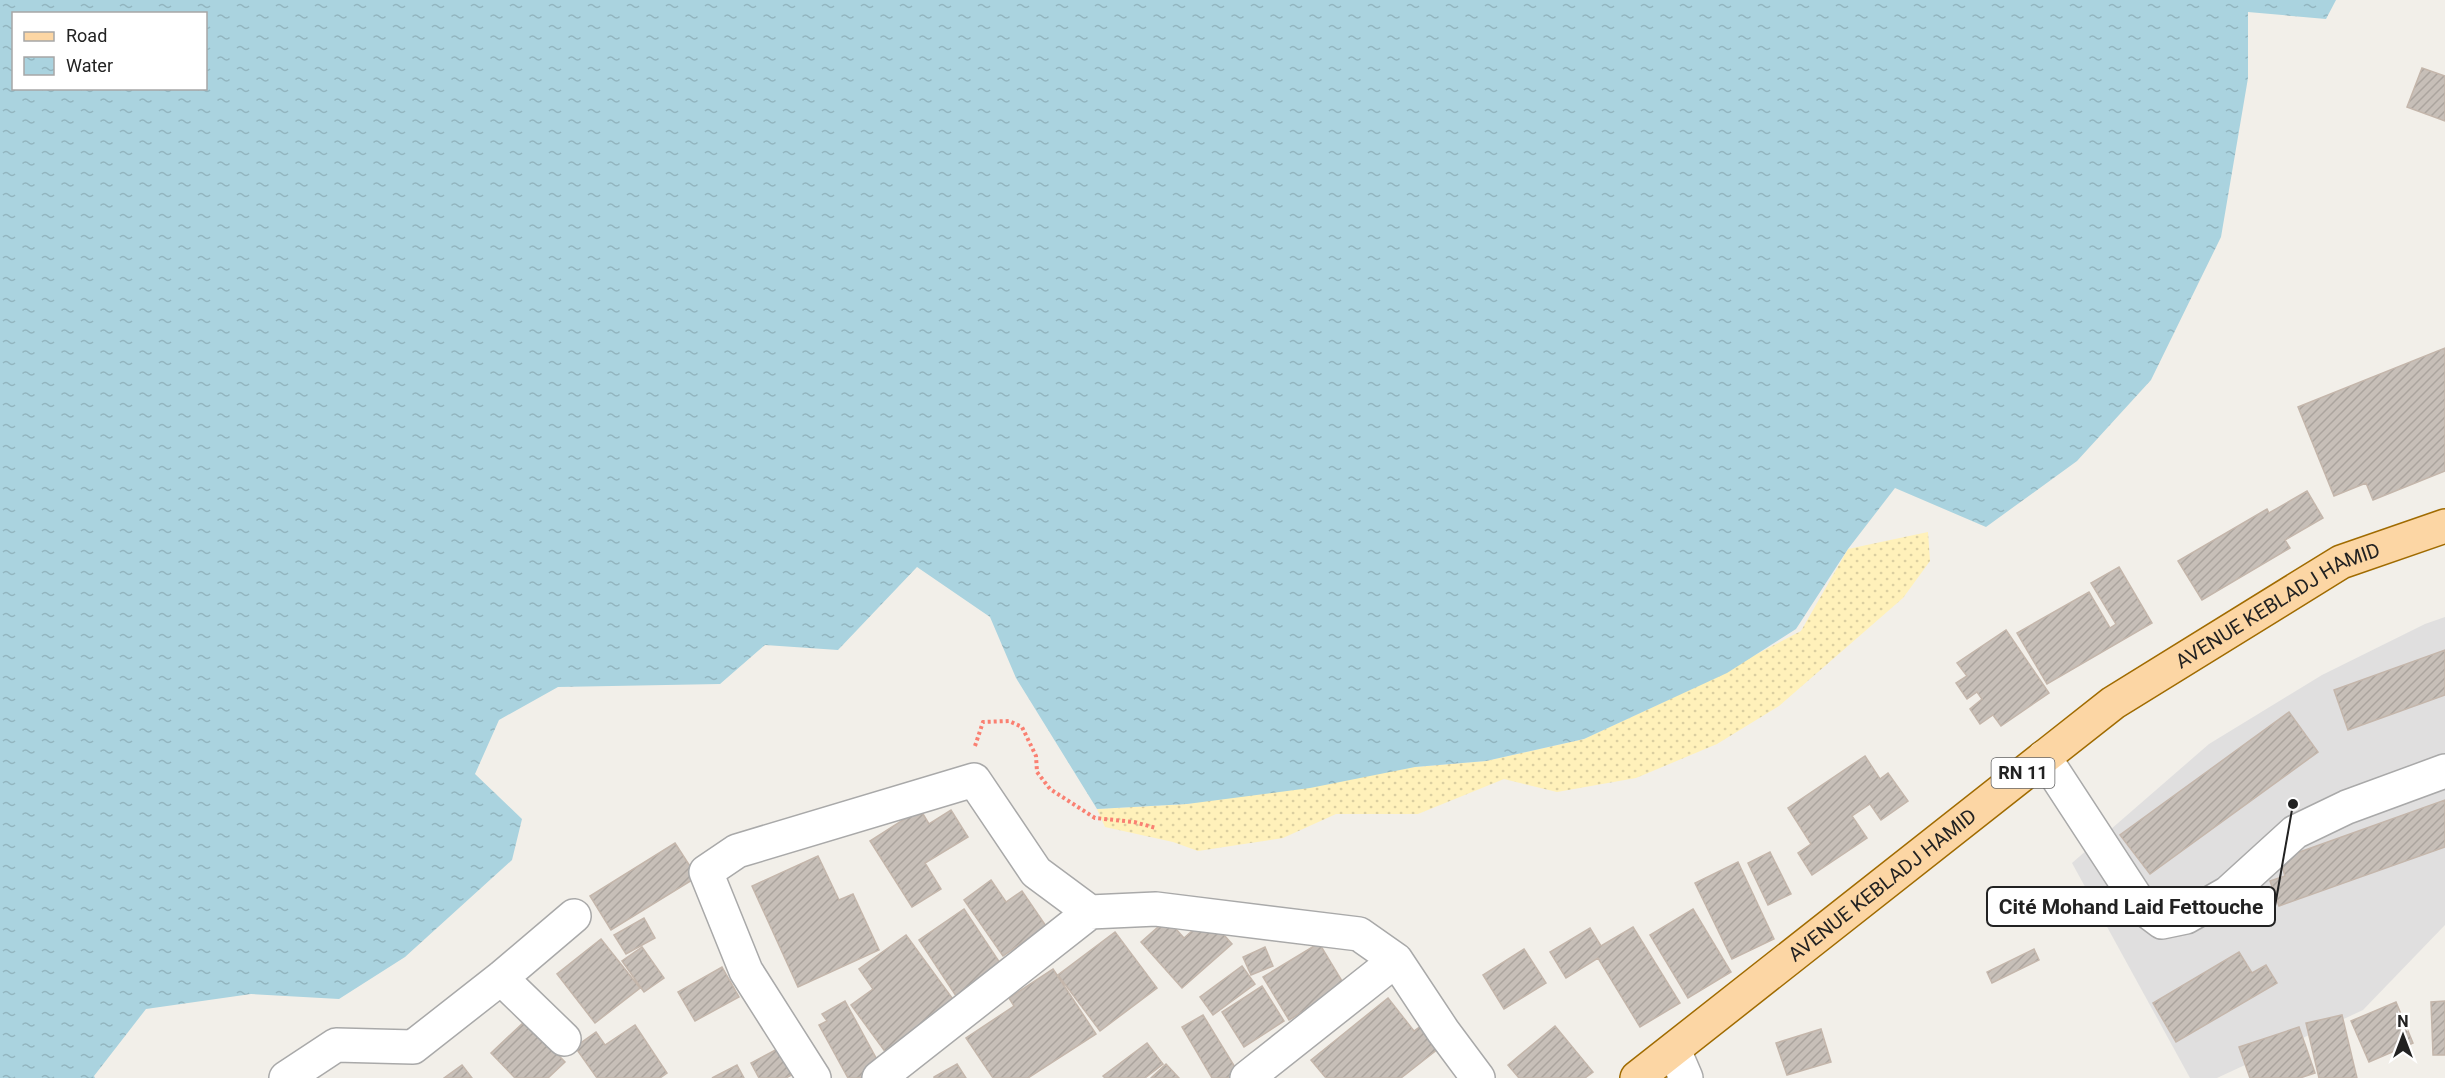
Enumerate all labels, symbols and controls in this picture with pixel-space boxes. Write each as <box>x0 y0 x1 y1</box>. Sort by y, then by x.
legend <box>12 12 207 90</box>
text: Road <box>66 25 107 46</box>
text: Water <box>66 55 113 76</box>
street label: AVENUE KEBLADJ HAMID <box>2171 537 2383 673</box>
road number: RN 11 <box>1992 758 2054 788</box>
street label: AVENUE KEBLADJ HAMID <box>1783 803 1981 966</box>
callout: Cité Mohand Laid Fettouche <box>1987 887 2275 926</box>
text: Cité Mohand Laid Fettouche <box>1999 895 2263 919</box>
north arrow <box>2373 1006 2433 1066</box>
text: N <box>2397 1012 2409 1031</box>

